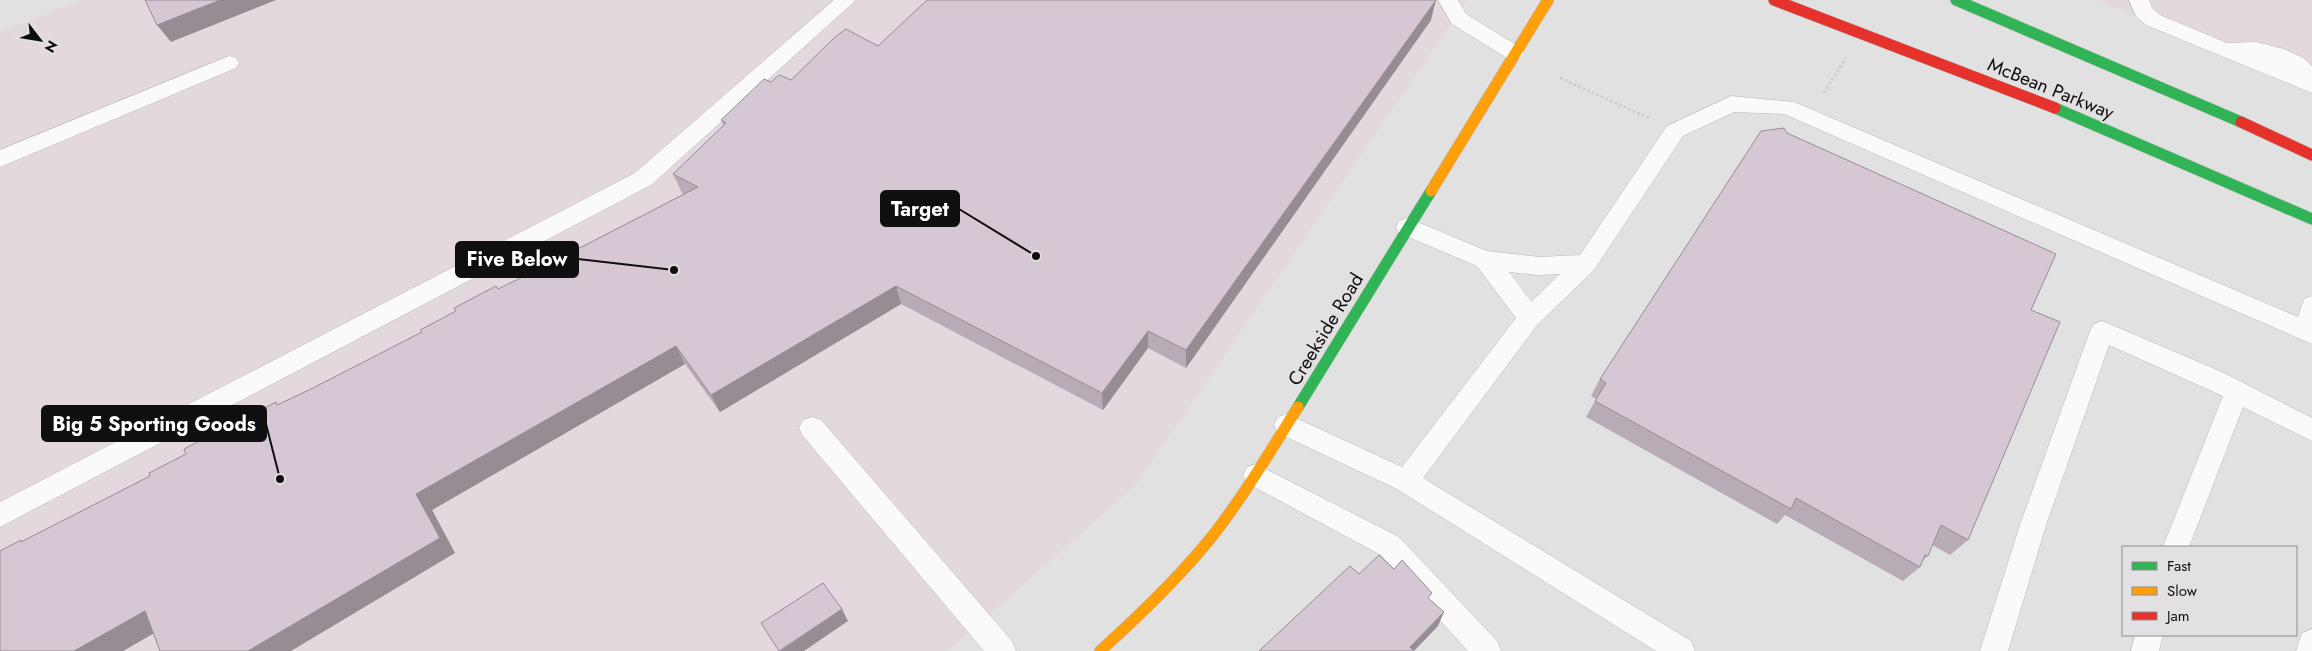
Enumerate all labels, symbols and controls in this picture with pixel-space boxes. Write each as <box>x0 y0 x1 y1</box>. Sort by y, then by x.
north arrow <box>15 15 65 65</box>
text: N <box>40 37 63 57</box>
street label: McBean Parkway <box>1984 51 2119 126</box>
callout: Target <box>881 191 959 226</box>
text: Target <box>891 195 950 224</box>
callout: Five Below <box>456 242 578 277</box>
text: Five Below <box>466 245 568 274</box>
street label: Creekside Road <box>1281 268 1370 391</box>
callout: Big 5 Sporting Goods <box>42 406 266 441</box>
text: Big 5 Sporting Goods <box>52 410 256 439</box>
legend <box>2122 546 2297 636</box>
text: Fast <box>2167 555 2191 577</box>
text: Slow <box>2167 580 2198 602</box>
text: Jam <box>2165 605 2190 627</box>

